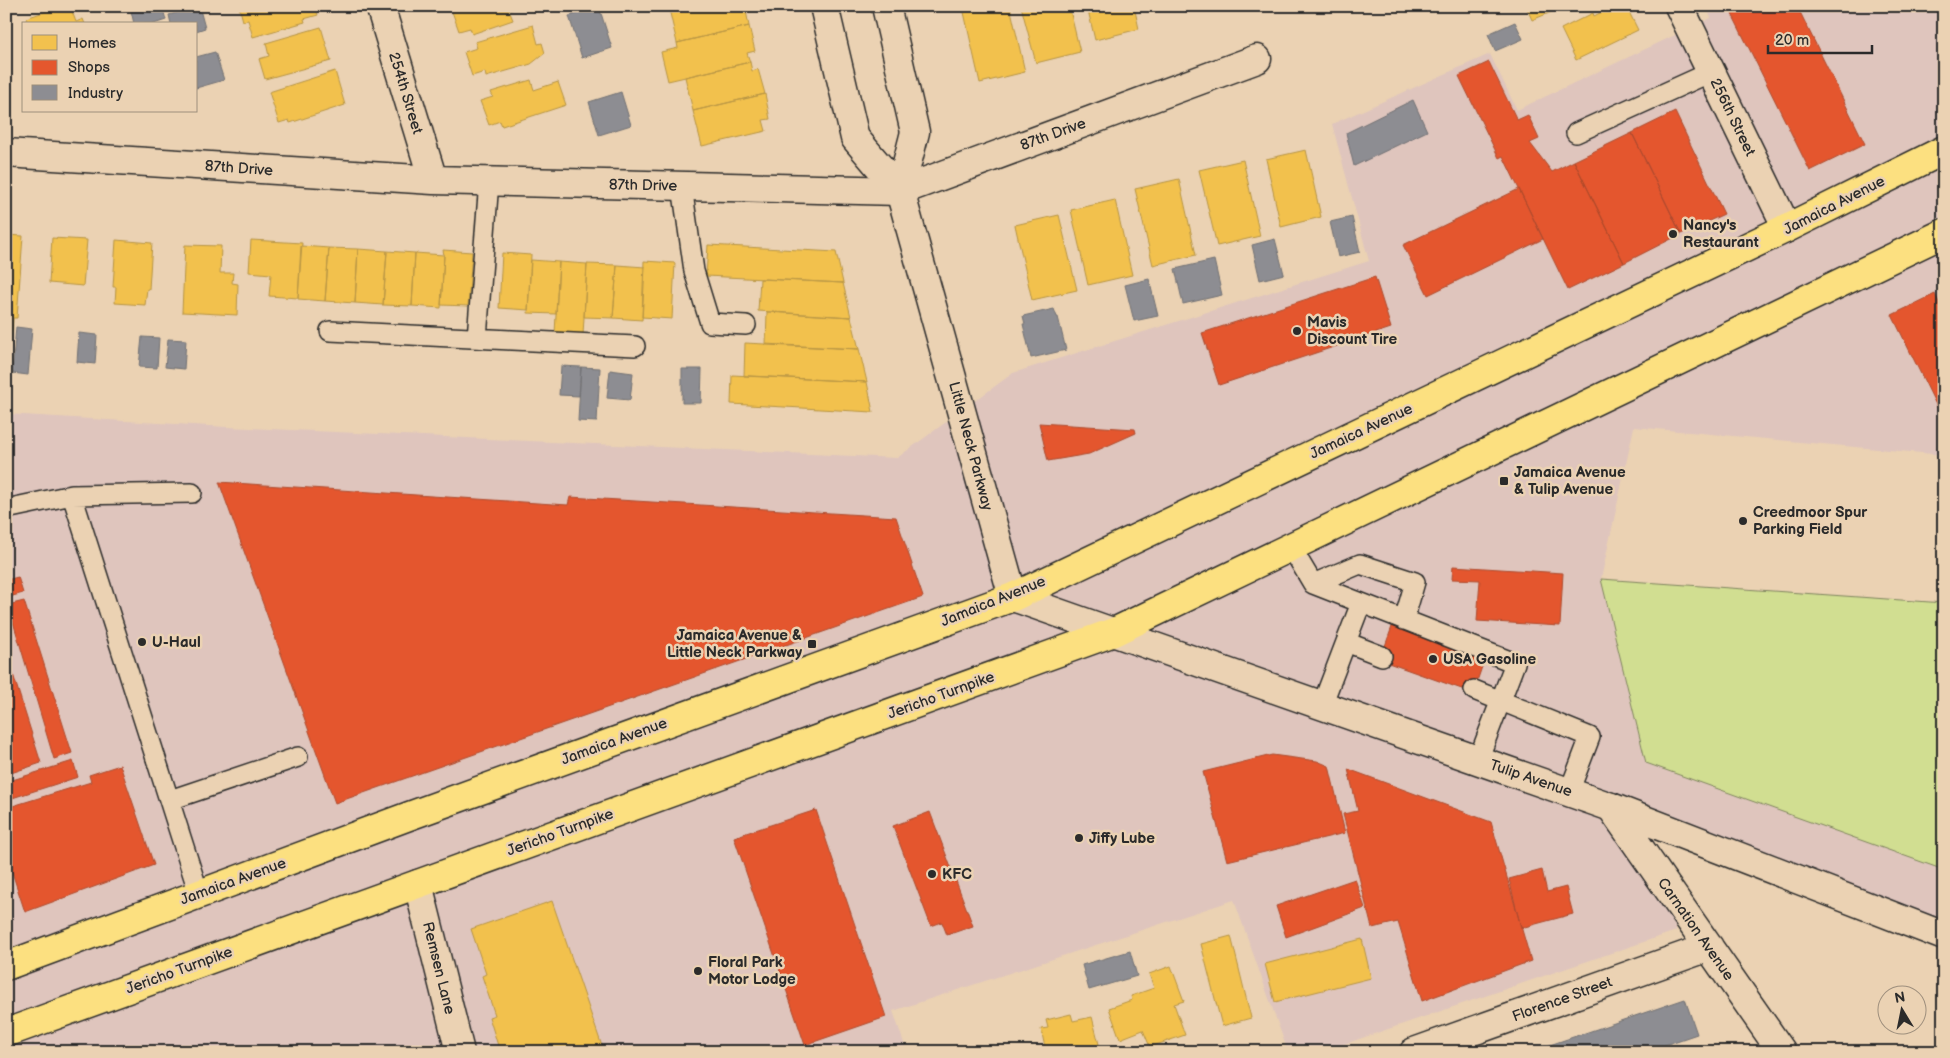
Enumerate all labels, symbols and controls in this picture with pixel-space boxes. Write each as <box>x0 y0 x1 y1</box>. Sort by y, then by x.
legend <box>22 22 198 112</box>
scale bar <box>1768 22 1871 54</box>
text: 20 m <box>1775 31 1809 50</box>
text: Homes <box>68 34 117 53</box>
street label: 254th Street <box>384 50 427 137</box>
text: Shops <box>68 58 111 77</box>
street label: 256th Street <box>1706 75 1760 160</box>
text: Industry <box>68 84 123 103</box>
street label: 87th Drive <box>1018 114 1089 155</box>
street label: 87th Drive <box>204 157 274 180</box>
street label: Jamaica Avenue <box>1780 172 1888 239</box>
street label: 87th Drive <box>609 175 677 196</box>
place label: Nancy's Restaurant <box>1683 216 1759 252</box>
marker: Nancy's Restaurant <box>1667 228 1679 240</box>
place label: Mavis Discount Tire <box>1307 313 1397 349</box>
marker: Mavis Discount Tire <box>1291 325 1303 337</box>
street label: Little Neck Parkway <box>944 380 997 513</box>
street label: Jamaica Avenue <box>1307 399 1416 464</box>
place label: Jamaica Avenue & Tulip Avenue <box>1514 463 1626 499</box>
marker: Jamaica Avenue & Tulip Avenue <box>1498 475 1510 487</box>
place label: Creedmoor Spur Parking Field <box>1753 503 1868 539</box>
marker: Creedmoor Spur Parking Field <box>1737 515 1749 527</box>
street label: Jamaica Avenue <box>938 572 1048 631</box>
place label: Jamaica Avenue & Little Neck Parkway <box>667 626 802 662</box>
place label: U-Haul <box>152 633 201 652</box>
marker: U-Haul <box>136 636 148 648</box>
marker: Jamaica Avenue & Little Neck Parkway <box>806 638 818 650</box>
place label: USA Gasoline <box>1443 650 1536 669</box>
marker: USA Gasoline <box>1427 653 1439 665</box>
street label: Jericho Turnpike <box>885 667 997 724</box>
street label: Jamaica Avenue <box>559 713 670 769</box>
street label: Tulip Avenue <box>1487 755 1575 802</box>
street label: Jericho Turnpike <box>504 804 616 861</box>
place label: Jiffy Lube <box>1089 829 1155 848</box>
marker: Jiffy Lube <box>1073 832 1085 844</box>
street label: Jamaica Avenue <box>178 853 289 909</box>
place label: KFC <box>942 865 972 884</box>
marker: KFC <box>926 868 938 880</box>
street label: Carnation Avenue <box>1653 874 1738 984</box>
street label: Remsen Lane <box>418 920 459 1017</box>
street label: Jericho Turnpike <box>123 942 235 999</box>
place label: Floral Park Motor Lodge <box>708 953 796 989</box>
marker: Floral Park Motor Lodge <box>692 965 704 977</box>
street label: Florence Street <box>1510 972 1615 1026</box>
north arrow <box>1878 986 1928 1036</box>
text: N <box>1893 988 1906 1007</box>

